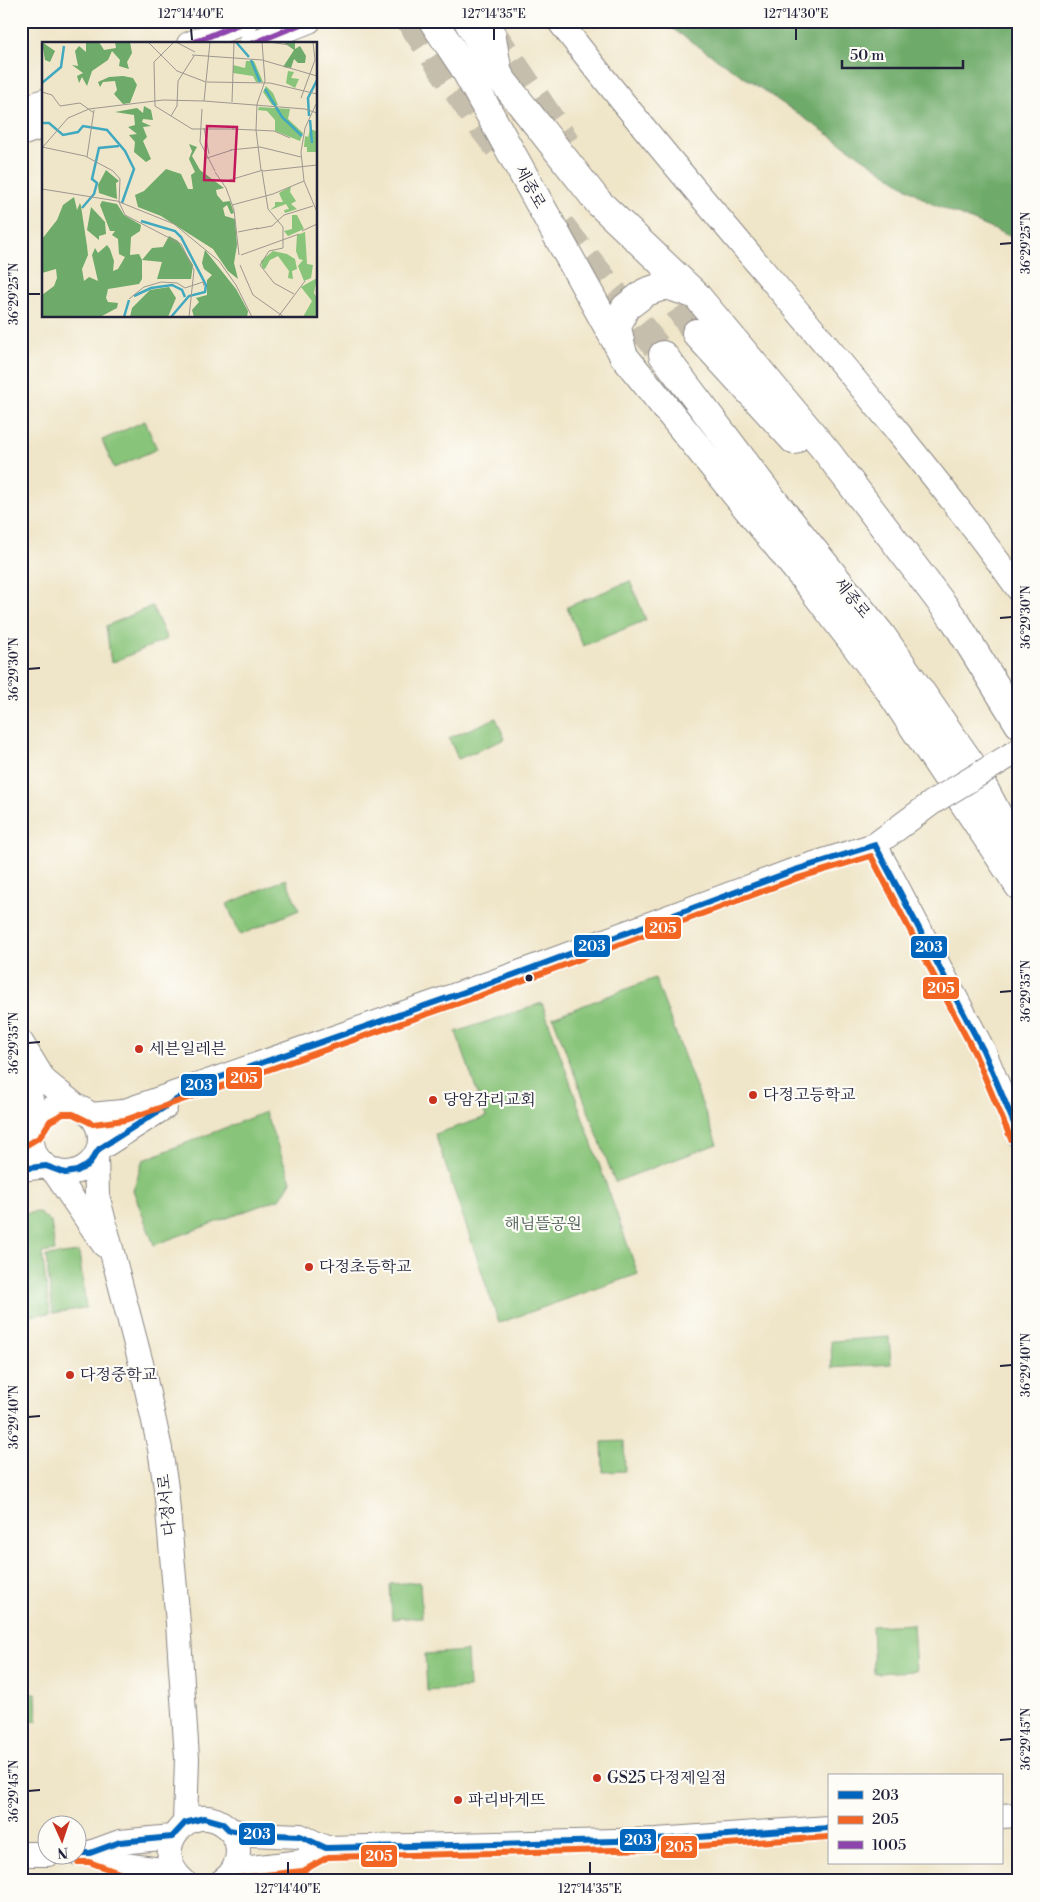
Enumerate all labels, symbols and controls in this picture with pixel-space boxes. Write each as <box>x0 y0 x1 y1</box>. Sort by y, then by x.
text: 127°14'40"E <box>158 7 224 22</box>
text: 127°14'35"E <box>462 7 526 22</box>
text: 127°14'30"E <box>764 7 828 22</box>
scale bar <box>842 38 964 70</box>
inset map <box>42 42 318 318</box>
text: 50 m <box>850 46 884 65</box>
street label: 세종로 <box>510 162 550 213</box>
text: 36°29'25"N <box>1019 212 1034 274</box>
text: 36°29'25"N <box>7 263 22 325</box>
street label: 세종로 <box>830 574 875 623</box>
text: 36°29'30"N <box>1019 585 1034 649</box>
text: 36°29'30"N <box>7 637 22 701</box>
line badge: 205 <box>644 916 682 940</box>
text: 205 <box>649 920 677 938</box>
line badge: 203 <box>573 934 611 958</box>
line badge: 203 <box>910 935 948 959</box>
text: 203 <box>578 938 606 956</box>
text: 203 <box>915 939 943 957</box>
text: 36°29'35"N <box>1019 960 1034 1022</box>
unlabelled marker <box>524 973 534 983</box>
line badge: 205 <box>922 976 960 1000</box>
text: 205 <box>927 980 955 998</box>
text: 36°29'35"N <box>7 1012 22 1074</box>
place label: 세븐일레븐 <box>149 1039 227 1059</box>
marker: 세븐일레븐 <box>133 1043 145 1055</box>
line badge: 205 <box>225 1066 263 1090</box>
text: 205 <box>230 1070 258 1088</box>
line badge: 203 <box>180 1073 218 1097</box>
text: 203 <box>185 1077 213 1095</box>
place label: 다정고등학교 <box>763 1085 856 1105</box>
marker: 다정고등학교 <box>747 1089 759 1101</box>
place label: 당암감리교회 <box>443 1090 536 1110</box>
marker: 당암감리교회 <box>427 1094 439 1106</box>
park label: 해님뜰공원 <box>504 1214 582 1234</box>
place label: 다정초등학교 <box>319 1257 412 1277</box>
marker: 다정초등학교 <box>303 1261 315 1273</box>
text: 36°29'40"N <box>1019 1333 1034 1397</box>
place label: 다정중학교 <box>80 1365 157 1385</box>
marker: 다정중학교 <box>64 1369 76 1381</box>
text: 36°29'40"N <box>7 1385 22 1449</box>
street label: 다정서로 <box>154 1473 180 1537</box>
text: 36°29'45"N <box>1019 1708 1034 1770</box>
text: 36°29'45"N <box>7 1760 22 1822</box>
place label: GS25 다정제일점 <box>607 1768 727 1788</box>
marker: GS25 다정제일점 <box>591 1772 603 1784</box>
legend <box>828 1774 1002 1864</box>
text: 203 <box>872 1786 899 1805</box>
place label: 파리바게뜨 <box>468 1790 546 1810</box>
marker: 파리바게뜨 <box>452 1794 464 1806</box>
text: 205 <box>872 1810 899 1829</box>
north arrow <box>38 1814 88 1864</box>
line badge: 203 <box>238 1822 276 1846</box>
text: 203 <box>243 1826 271 1844</box>
line badge: 203 <box>619 1828 657 1852</box>
text: 203 <box>624 1832 652 1850</box>
line badge: 205 <box>660 1835 698 1859</box>
text: 1005 <box>872 1836 906 1855</box>
text: 205 <box>665 1839 693 1857</box>
text: N <box>57 1843 69 1861</box>
line badge: 205 <box>360 1844 398 1868</box>
text: 205 <box>365 1848 393 1866</box>
text: 127°14'40"E <box>255 1882 321 1897</box>
text: 127°14'35"E <box>558 1882 622 1897</box>

